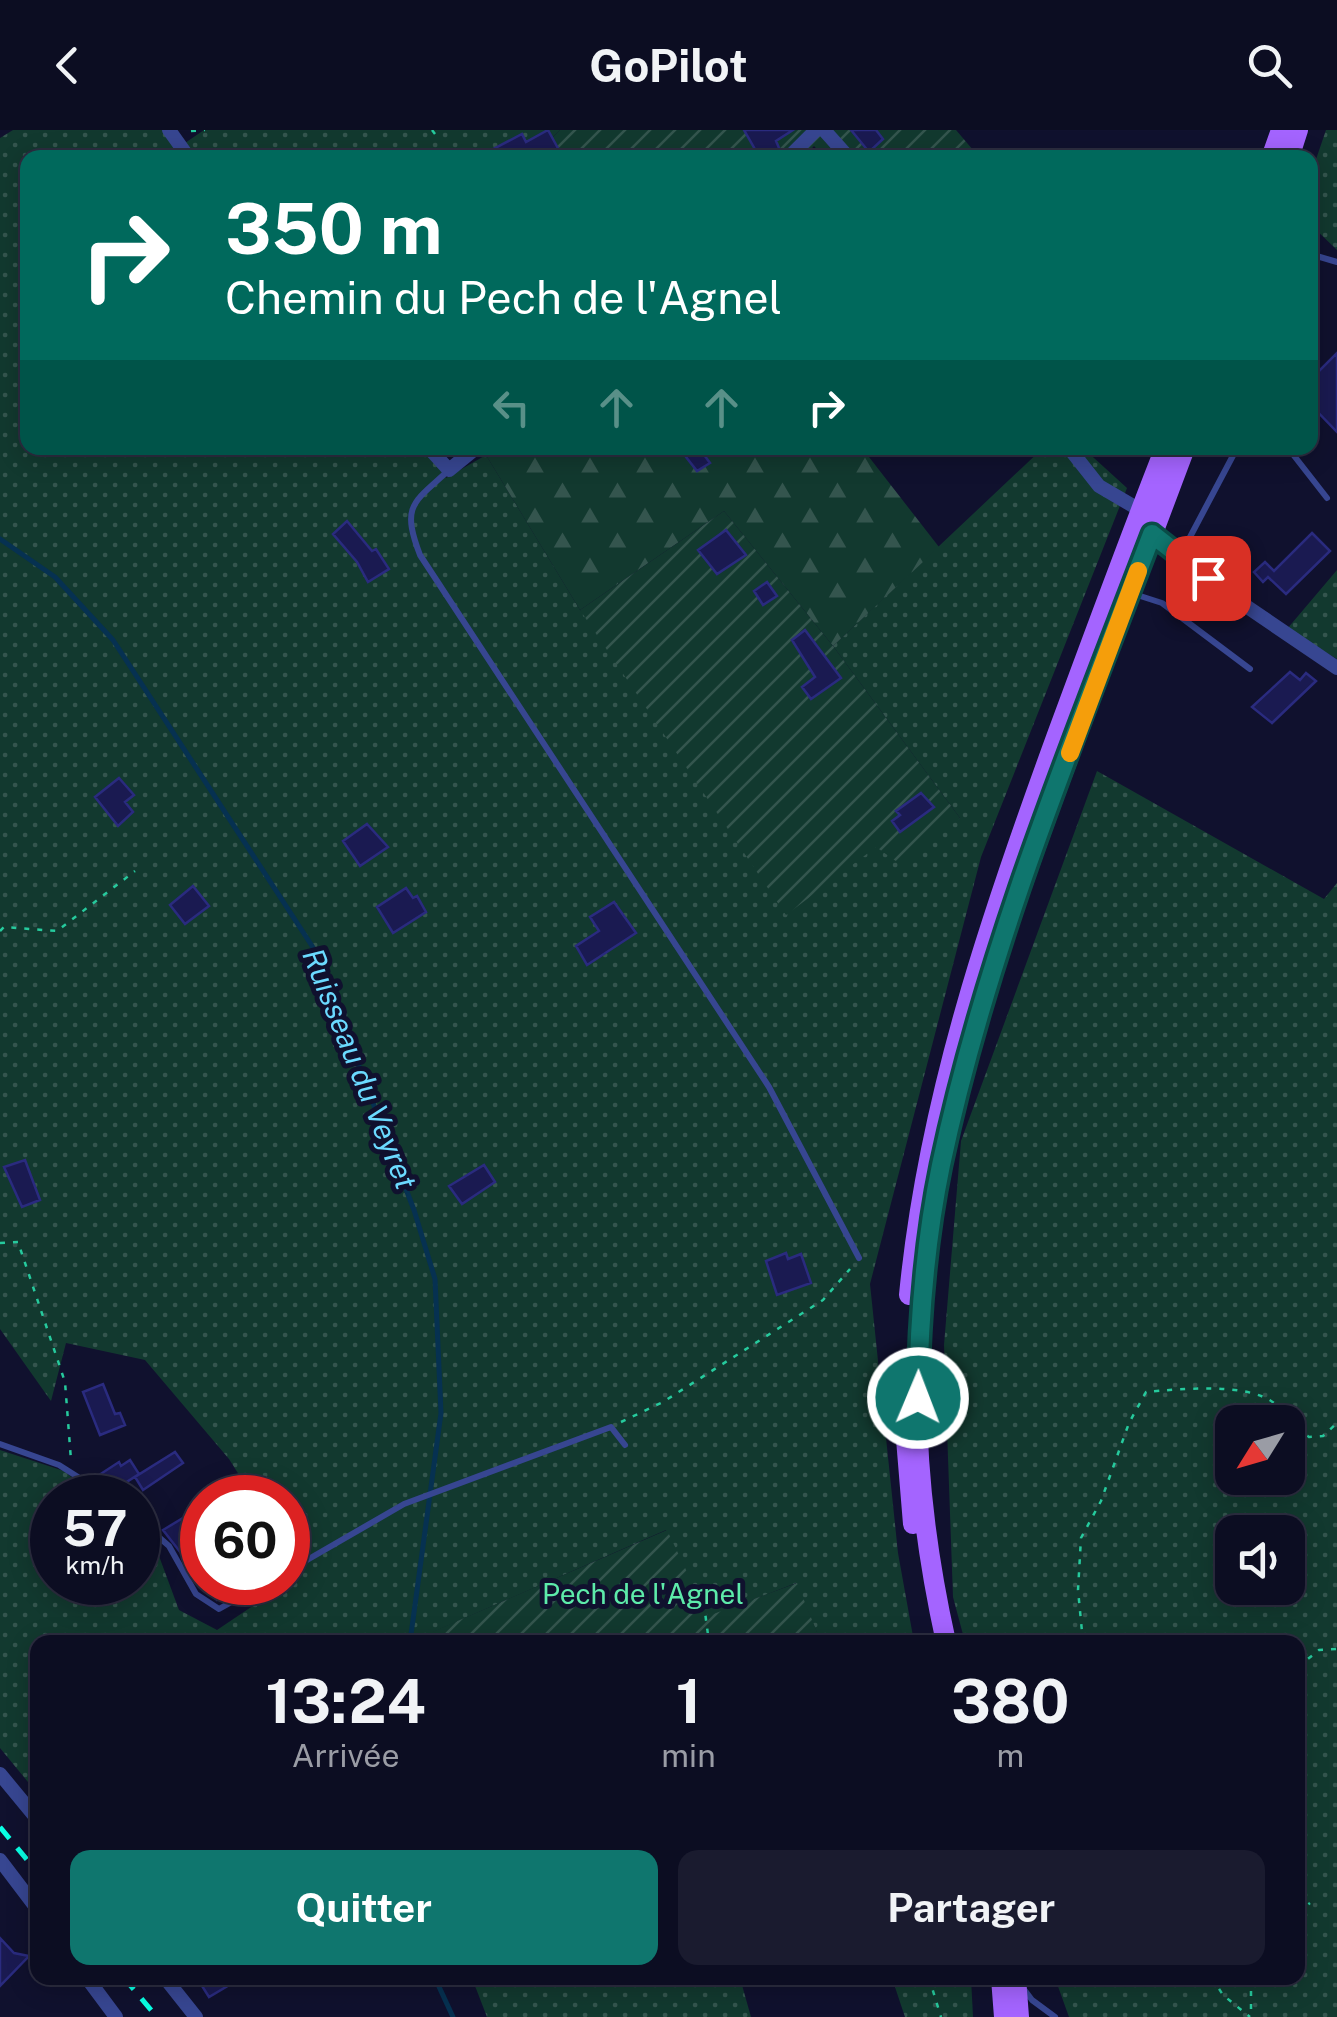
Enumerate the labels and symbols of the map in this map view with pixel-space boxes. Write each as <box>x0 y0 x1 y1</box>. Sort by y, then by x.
pin <box>1166 536 1251 621</box>
water label: Ruisseau du Veyret <box>295 943 425 1194</box>
position arrow <box>866 1346 970 1450</box>
north arrow <box>1215 1405 1305 1495</box>
speed limit sign: 60 <box>180 1475 310 1605</box>
park label: Pech de l'Agnel <box>542 1577 744 1610</box>

